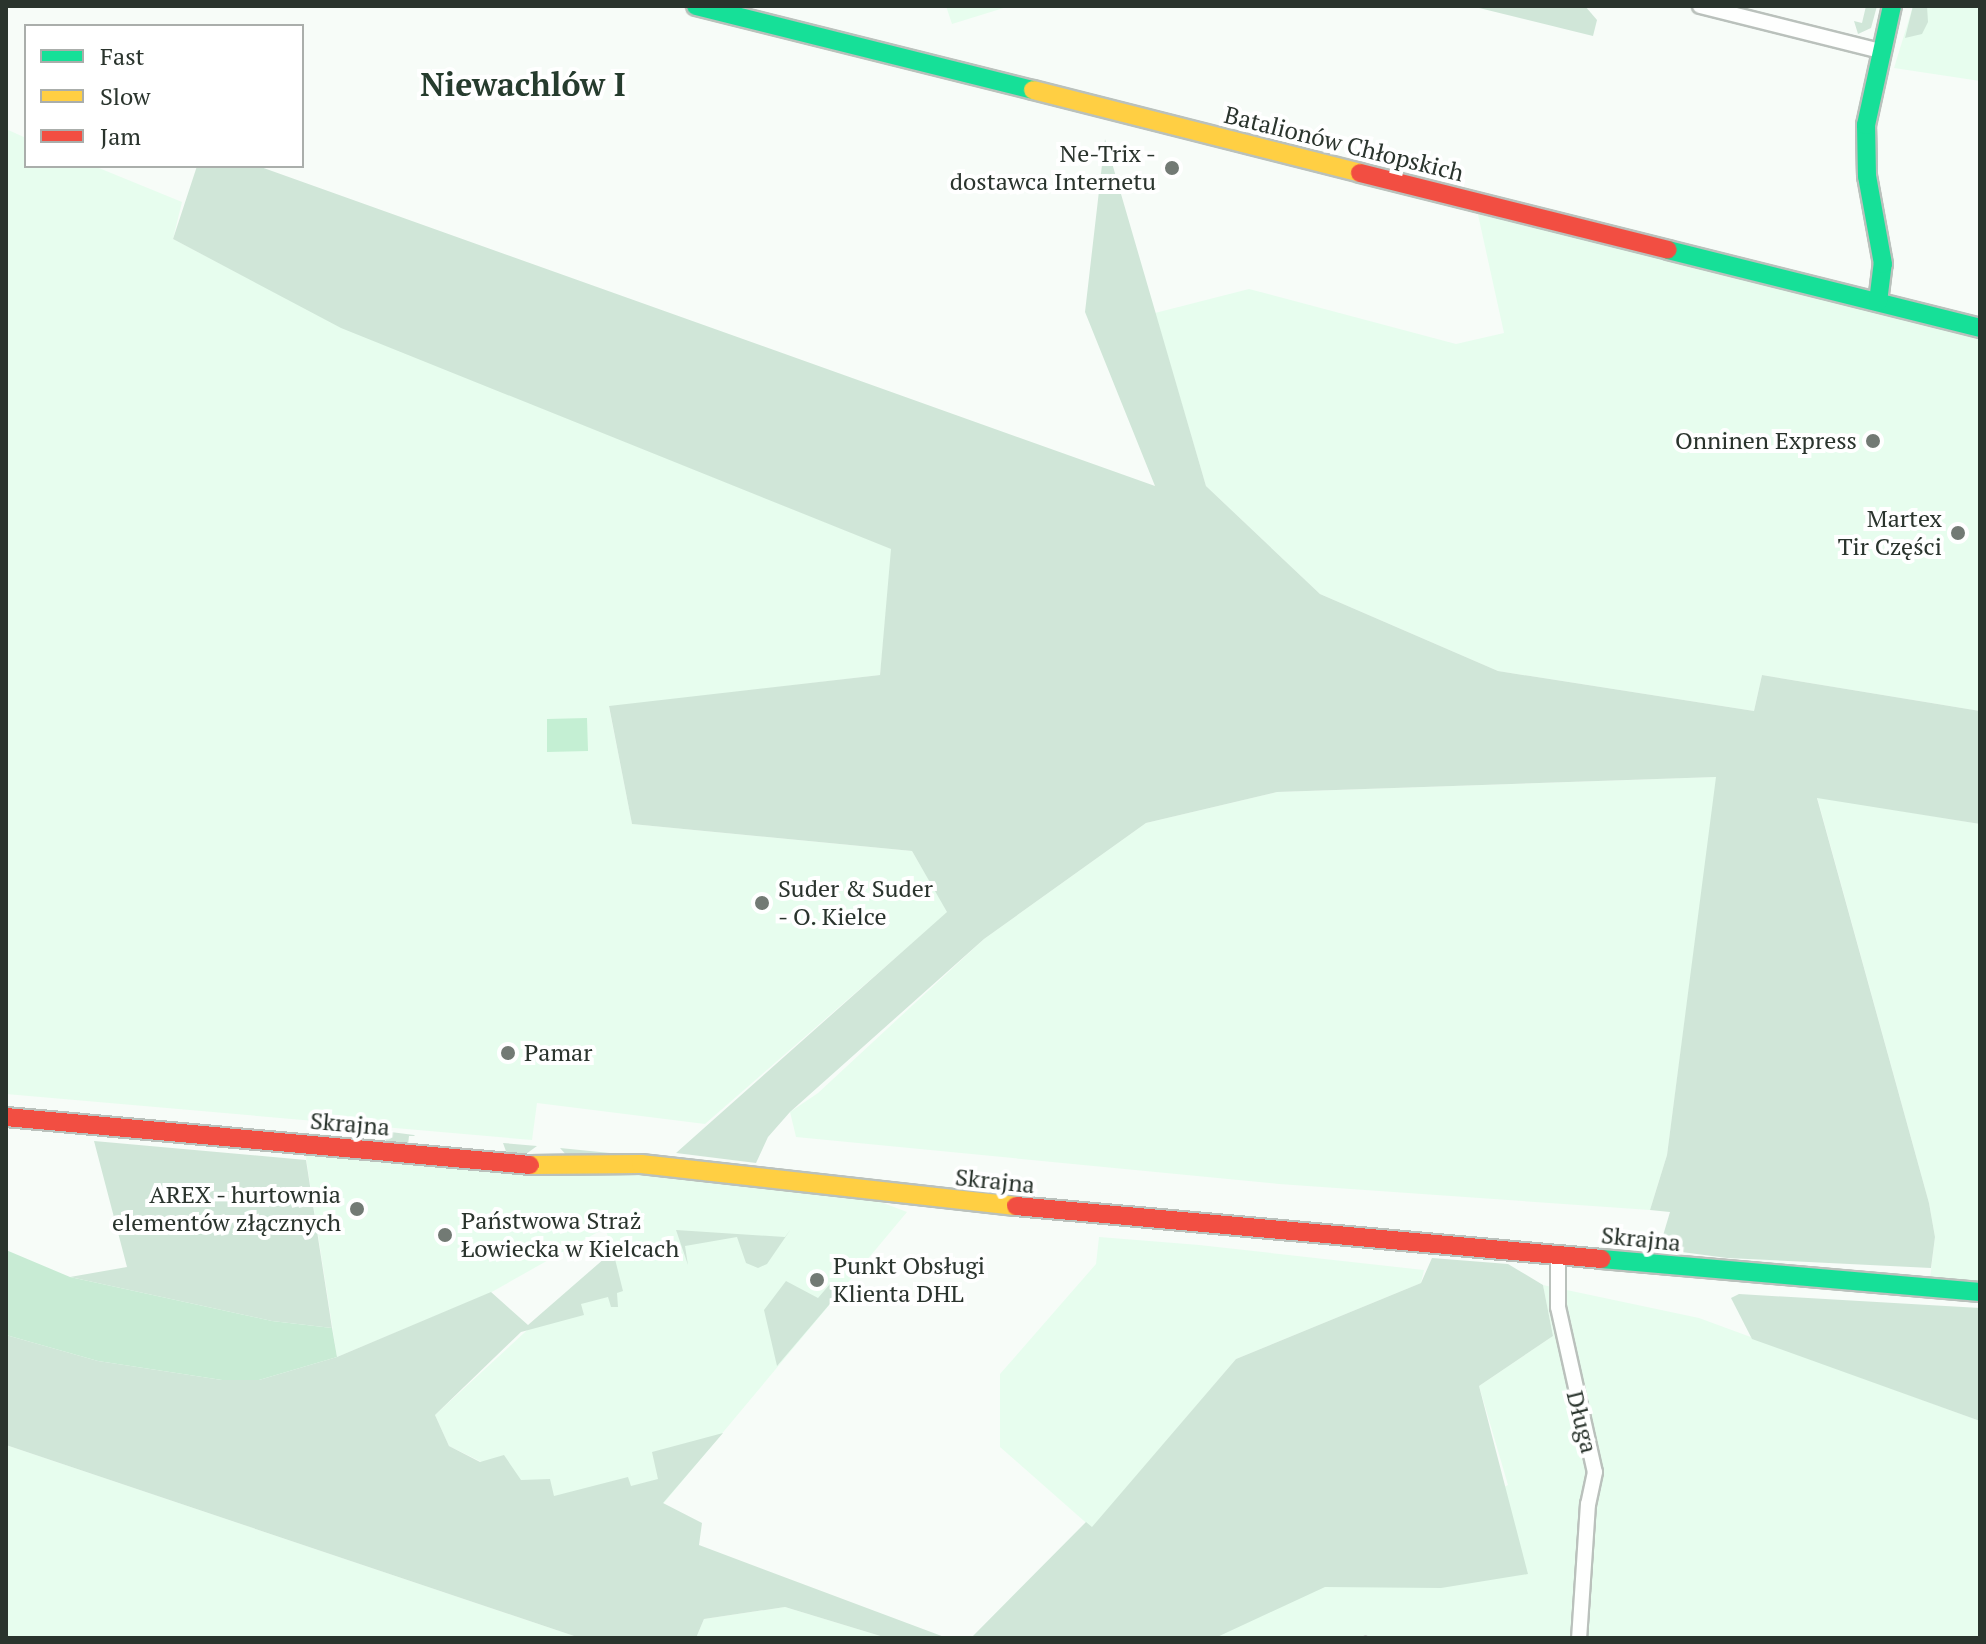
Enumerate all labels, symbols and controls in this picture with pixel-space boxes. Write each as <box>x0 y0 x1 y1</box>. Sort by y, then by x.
legend <box>24 24 304 168</box>
text: Fast <box>100 40 144 72</box>
district label: Niewachlów I <box>420 65 626 103</box>
text: Slow <box>100 80 151 112</box>
street label: Batalionów Chłopskich <box>1221 100 1467 188</box>
text: Jam <box>100 120 141 152</box>
place label: Ne-Trix - dostawca Internetu <box>950 140 1156 196</box>
marker: Ne-Trix - dostawca Internetu <box>1163 159 1181 177</box>
place label: Onninen Express <box>1675 427 1857 455</box>
marker: Onninen Express <box>1864 432 1882 450</box>
place label: Martex Tir Części <box>1838 505 1942 561</box>
marker: Martex Tir Części <box>1949 524 1967 542</box>
place label: Suder & Suder - O. Kielce <box>778 875 933 931</box>
marker: Suder & Suder - O. Kielce <box>753 894 771 912</box>
place label: Pamar <box>524 1039 592 1067</box>
marker: Pamar <box>499 1044 517 1062</box>
street label: Skrajna <box>309 1106 391 1142</box>
street label: Skrajna <box>954 1163 1036 1199</box>
place label: AREX - hurtownia elementów złącznych <box>112 1181 341 1237</box>
marker: AREX - hurtownia elementów złącznych <box>348 1200 366 1218</box>
place label: Państwowa Straż Łowiecka w Kielcach <box>461 1207 679 1263</box>
street label: Skrajna <box>1600 1221 1682 1257</box>
marker: Państwowa Straż Łowiecka w Kielcach <box>436 1226 454 1244</box>
place label: Punkt Obsługi Klienta DHL <box>833 1252 985 1308</box>
marker: Punkt Obsługi Klienta DHL <box>808 1271 826 1289</box>
street label: Długa <box>1560 1388 1604 1456</box>

